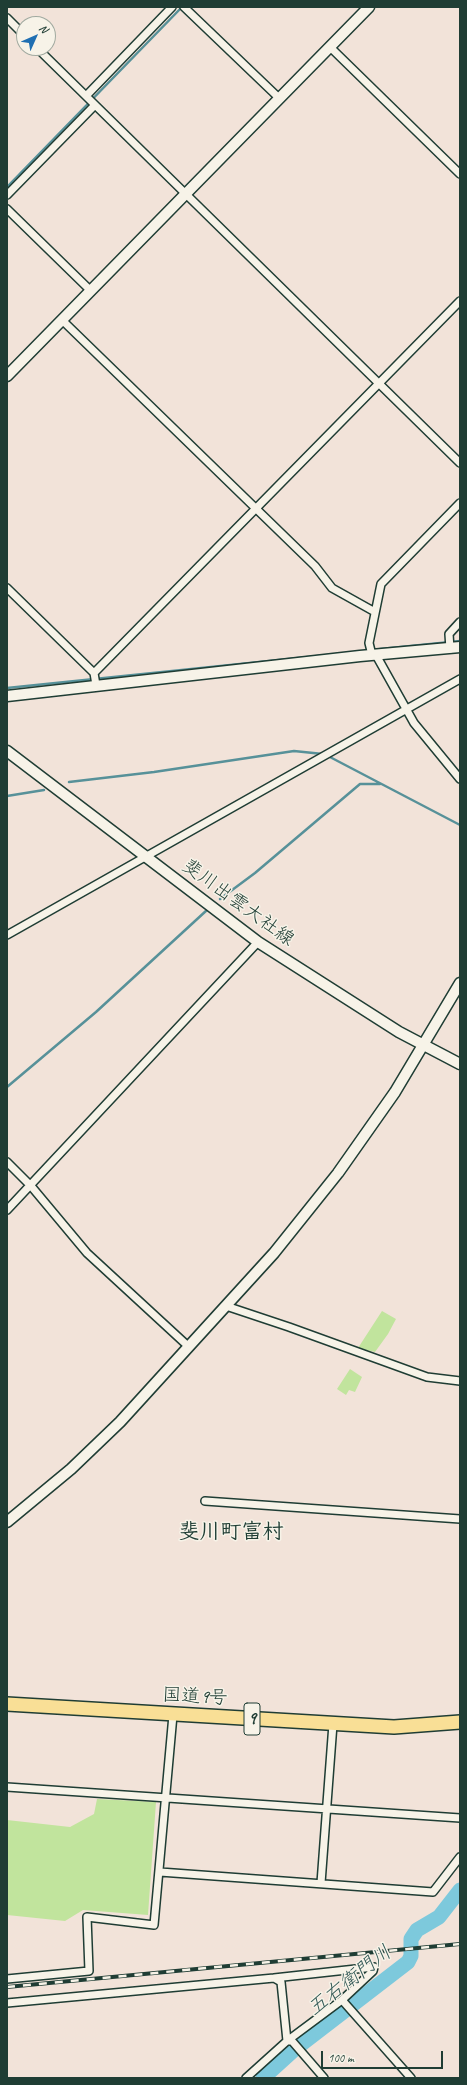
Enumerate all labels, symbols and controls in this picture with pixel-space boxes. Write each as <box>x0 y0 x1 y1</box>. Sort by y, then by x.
north arrow <box>16 16 56 56</box>
text: N <box>36 21 51 36</box>
street label: 斐川出雲大社線 <box>177 855 299 951</box>
district label: 斐川町富村 <box>179 1519 283 1545</box>
street label: 国道9号 <box>162 1684 228 1710</box>
road number: 9 <box>244 1703 260 1735</box>
water label: 五右衛門川 <box>303 1941 397 2021</box>
scale bar <box>323 2043 445 2069</box>
text: 100 m <box>328 2050 354 2066</box>

